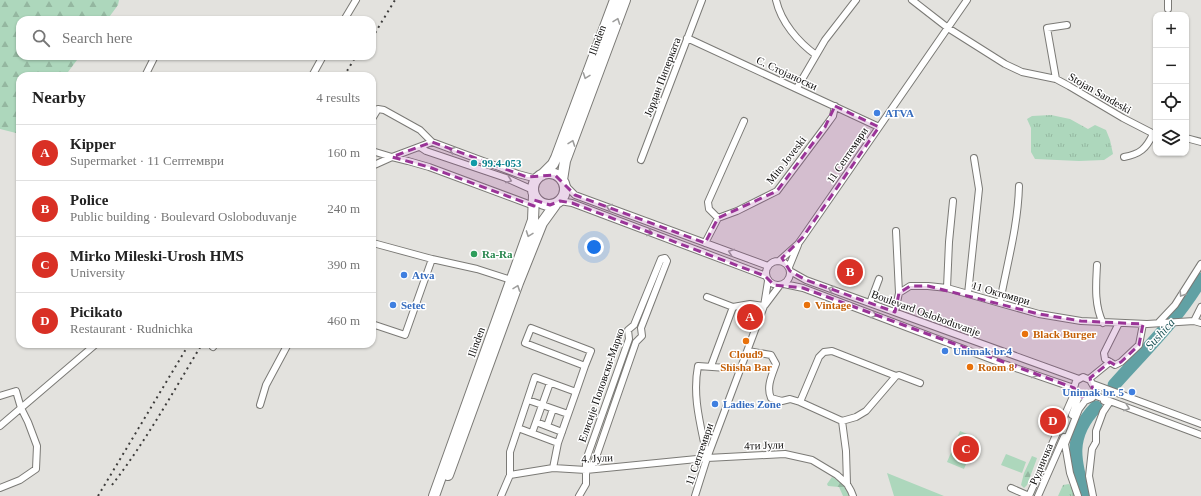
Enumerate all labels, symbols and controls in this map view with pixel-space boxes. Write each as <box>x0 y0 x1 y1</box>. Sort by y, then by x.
map controls <box>1153 12 1189 156</box>
button: + <box>1153 12 1189 48</box>
search box <box>16 16 376 60</box>
one-way arrow <box>613 17 621 24</box>
street label: Ilinden <box>586 23 608 57</box>
icon: search <box>30 27 52 49</box>
text: Search here <box>62 30 132 46</box>
street label: Јордан Пиперката <box>641 36 683 118</box>
button: − <box>1153 48 1189 84</box>
street label: С. Стојаноски <box>755 54 820 92</box>
street label: Stojan Sandeski <box>1066 70 1134 116</box>
one-way arrow <box>583 72 591 79</box>
button: locate <box>1153 84 1189 120</box>
text: Nearby <box>32 88 86 107</box>
text: 4 results <box>316 90 360 105</box>
place label: ATVA <box>885 107 914 119</box>
marker: ATVA <box>872 108 882 118</box>
button: layers <box>1153 120 1189 156</box>
street label: 11 Септември <box>824 125 870 185</box>
street label: Mito Joveski <box>764 134 808 186</box>
text: Kipper <box>70 136 116 152</box>
one-way arrow <box>568 139 576 146</box>
text: A <box>40 145 50 160</box>
text: 160 m <box>327 145 360 160</box>
one-way arrow <box>449 146 456 154</box>
text: Supermarket · 11 Септември <box>70 153 224 168</box>
place label: 99.4-053 <box>482 157 522 169</box>
marker: 99.4-053 <box>469 158 479 168</box>
one-way arrow <box>505 175 512 183</box>
text: Police <box>70 192 108 208</box>
text: B <box>41 201 49 216</box>
text: 240 m <box>327 201 360 216</box>
one-way arrow <box>606 204 613 212</box>
text: Public building · Boulevard Osloboduvanje <box>70 209 297 224</box>
one-way arrow <box>646 228 653 236</box>
one-way arrow <box>525 230 533 237</box>
your location <box>584 237 604 257</box>
text: Mirko Mileski-Urosh HMS <box>70 248 244 264</box>
place label: Ra-Ra <box>482 248 513 260</box>
marker: Ra-Ra <box>469 249 479 259</box>
one-way arrow <box>728 249 735 257</box>
text: C <box>40 257 50 272</box>
text: 390 m <box>327 257 360 272</box>
pin: B <box>837 257 863 287</box>
text: University <box>70 265 125 280</box>
place label: Atva <box>412 269 435 281</box>
marker: Atva <box>399 270 409 280</box>
street label: 11 Октомври <box>971 279 1032 307</box>
one-way arrow <box>512 285 520 292</box>
one-way arrow <box>828 286 835 294</box>
street label: Boulevard Osloboduvanje <box>870 288 982 338</box>
one-way arrow <box>1179 290 1187 297</box>
place label: Setec <box>401 299 426 311</box>
place label: Vintage <box>815 299 851 311</box>
marker: Setec <box>388 300 398 310</box>
marker: Vintage <box>802 300 812 310</box>
pin: A <box>737 302 763 332</box>
text: Picikato <box>70 304 123 320</box>
one-way arrow <box>870 310 877 319</box>
text: D <box>40 313 50 328</box>
text: 460 m <box>327 313 360 328</box>
water label: Sushica <box>1142 315 1178 353</box>
text: Restaurant · Rudnichka <box>70 321 193 336</box>
street label: Ilinden <box>465 325 487 359</box>
street label: Елисије Поповски-Марко <box>576 326 626 444</box>
place label: Black Burger <box>1033 328 1096 340</box>
marker: Black Burger <box>1020 329 1030 339</box>
marker: Cloud9 Shisha Bar <box>741 336 751 346</box>
place label: Unimak br.4 <box>953 345 1012 357</box>
marker: Unimak br.4 <box>940 346 950 356</box>
place label: Cloud9 Shisha Bar <box>720 348 772 373</box>
place label: Room 8 <box>978 361 1015 373</box>
marker: Room 8 <box>965 362 975 372</box>
one-way arrow <box>1031 370 1038 379</box>
place label: Unimak br. 5 <box>1062 386 1124 398</box>
marker: Unimak br. 5 <box>1127 387 1137 397</box>
place label: Ladies Zone <box>723 398 781 410</box>
marker: Ladies Zone <box>710 399 720 409</box>
one-way arrow <box>1124 403 1131 411</box>
pin: D <box>1040 406 1066 436</box>
street label: 11 Септември <box>683 421 715 487</box>
pin: C <box>953 434 979 464</box>
street label: 4ти Јули <box>744 438 784 452</box>
street label: Рудничка <box>1027 441 1055 487</box>
street label: 4. Јули <box>581 451 613 465</box>

